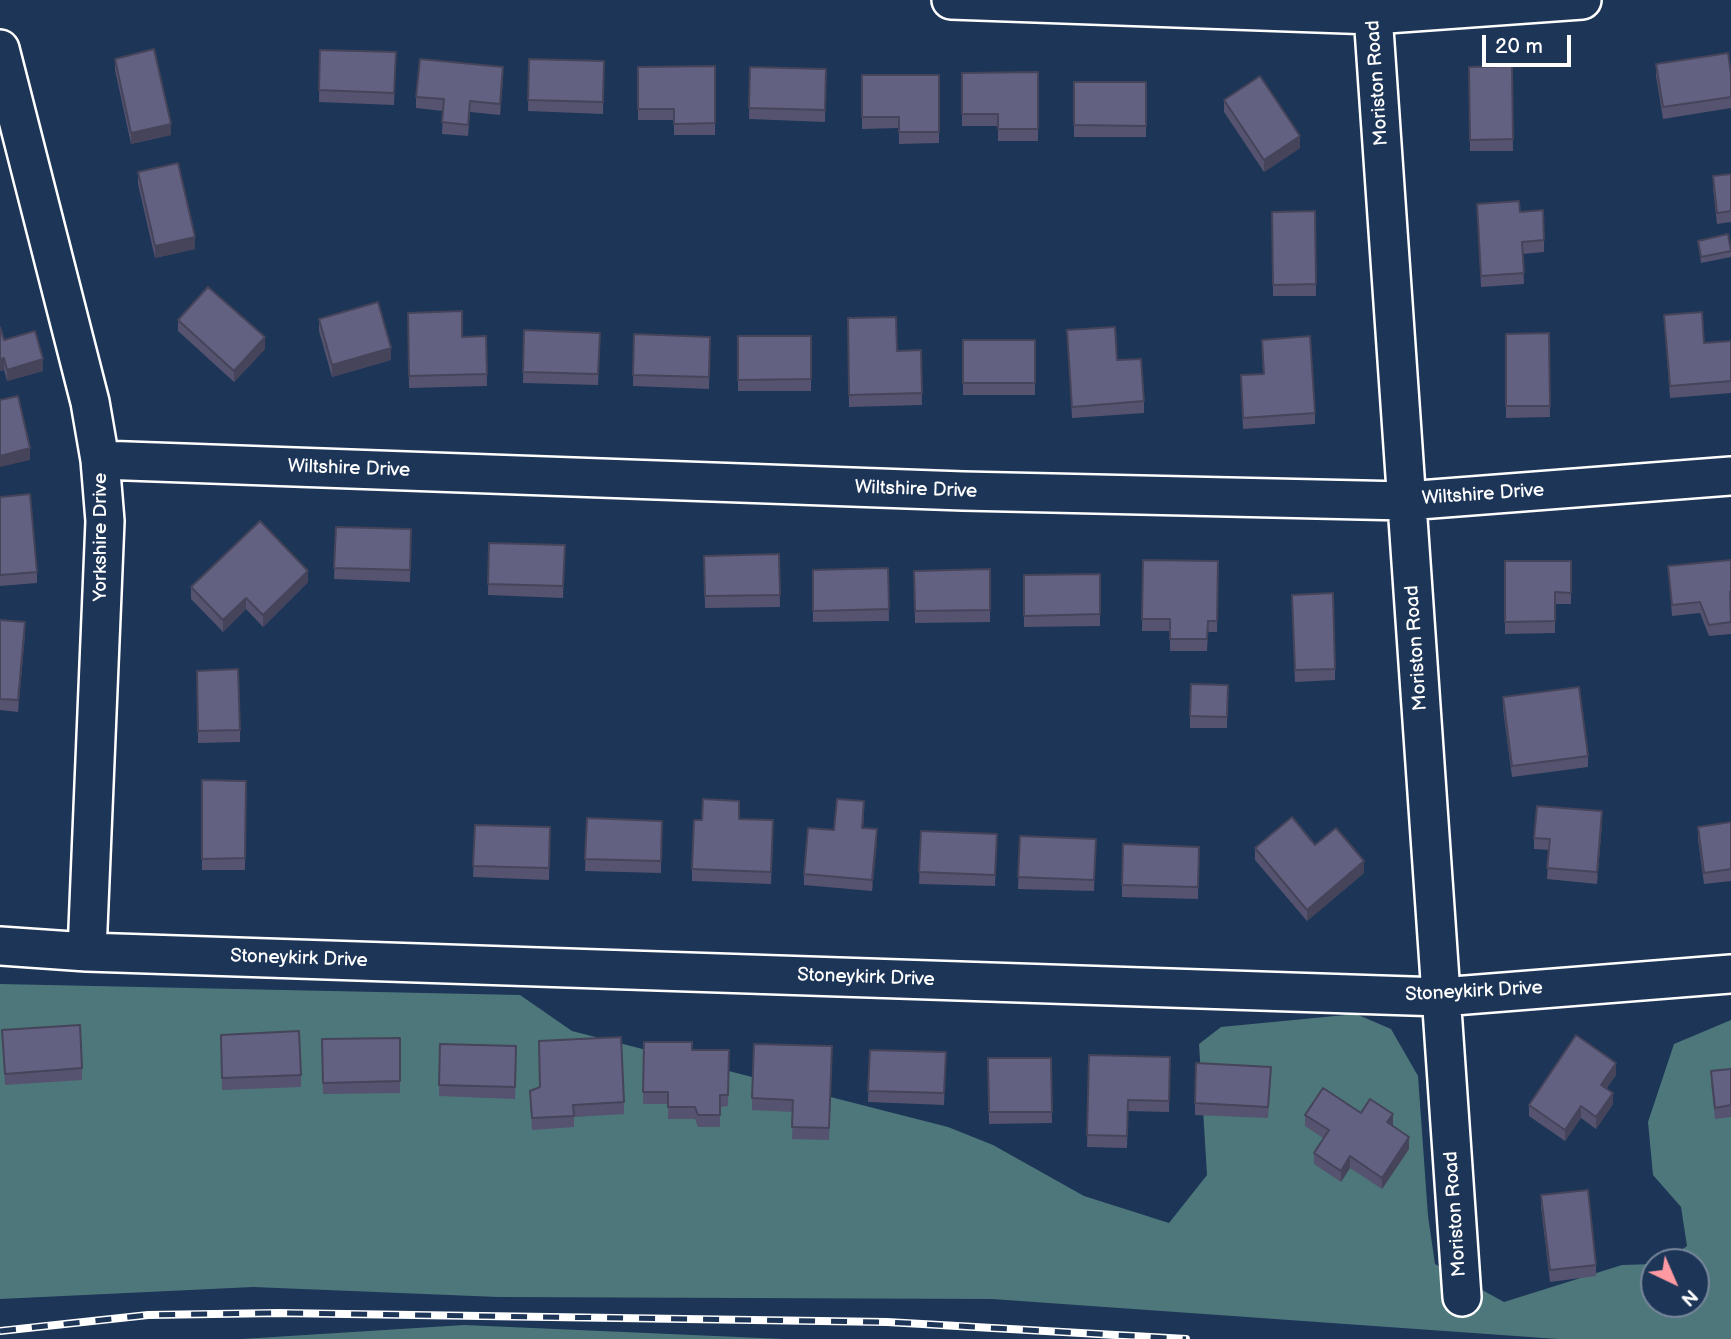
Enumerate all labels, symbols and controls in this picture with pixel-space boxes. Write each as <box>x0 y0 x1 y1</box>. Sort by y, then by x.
street label: Moriston Road <box>1362 19 1394 147</box>
scale bar <box>1486 21 1575 65</box>
text: 20 m <box>1495 34 1543 59</box>
street label: Wiltshire Drive <box>287 455 411 483</box>
street label: Yorkshire Drive <box>90 473 112 601</box>
street label: Wiltshire Drive <box>854 476 978 504</box>
street label: Wiltshire Drive <box>1421 479 1545 511</box>
street label: Moriston Road <box>1401 584 1433 712</box>
street label: Stoneykirk Drive <box>230 945 368 973</box>
street label: Stoneykirk Drive <box>797 964 935 992</box>
street label: Stoneykirk Drive <box>1405 977 1543 1007</box>
street label: Moriston Road <box>1440 1150 1472 1278</box>
north arrow <box>1640 1248 1710 1318</box>
text: N <box>1675 1284 1702 1310</box>

